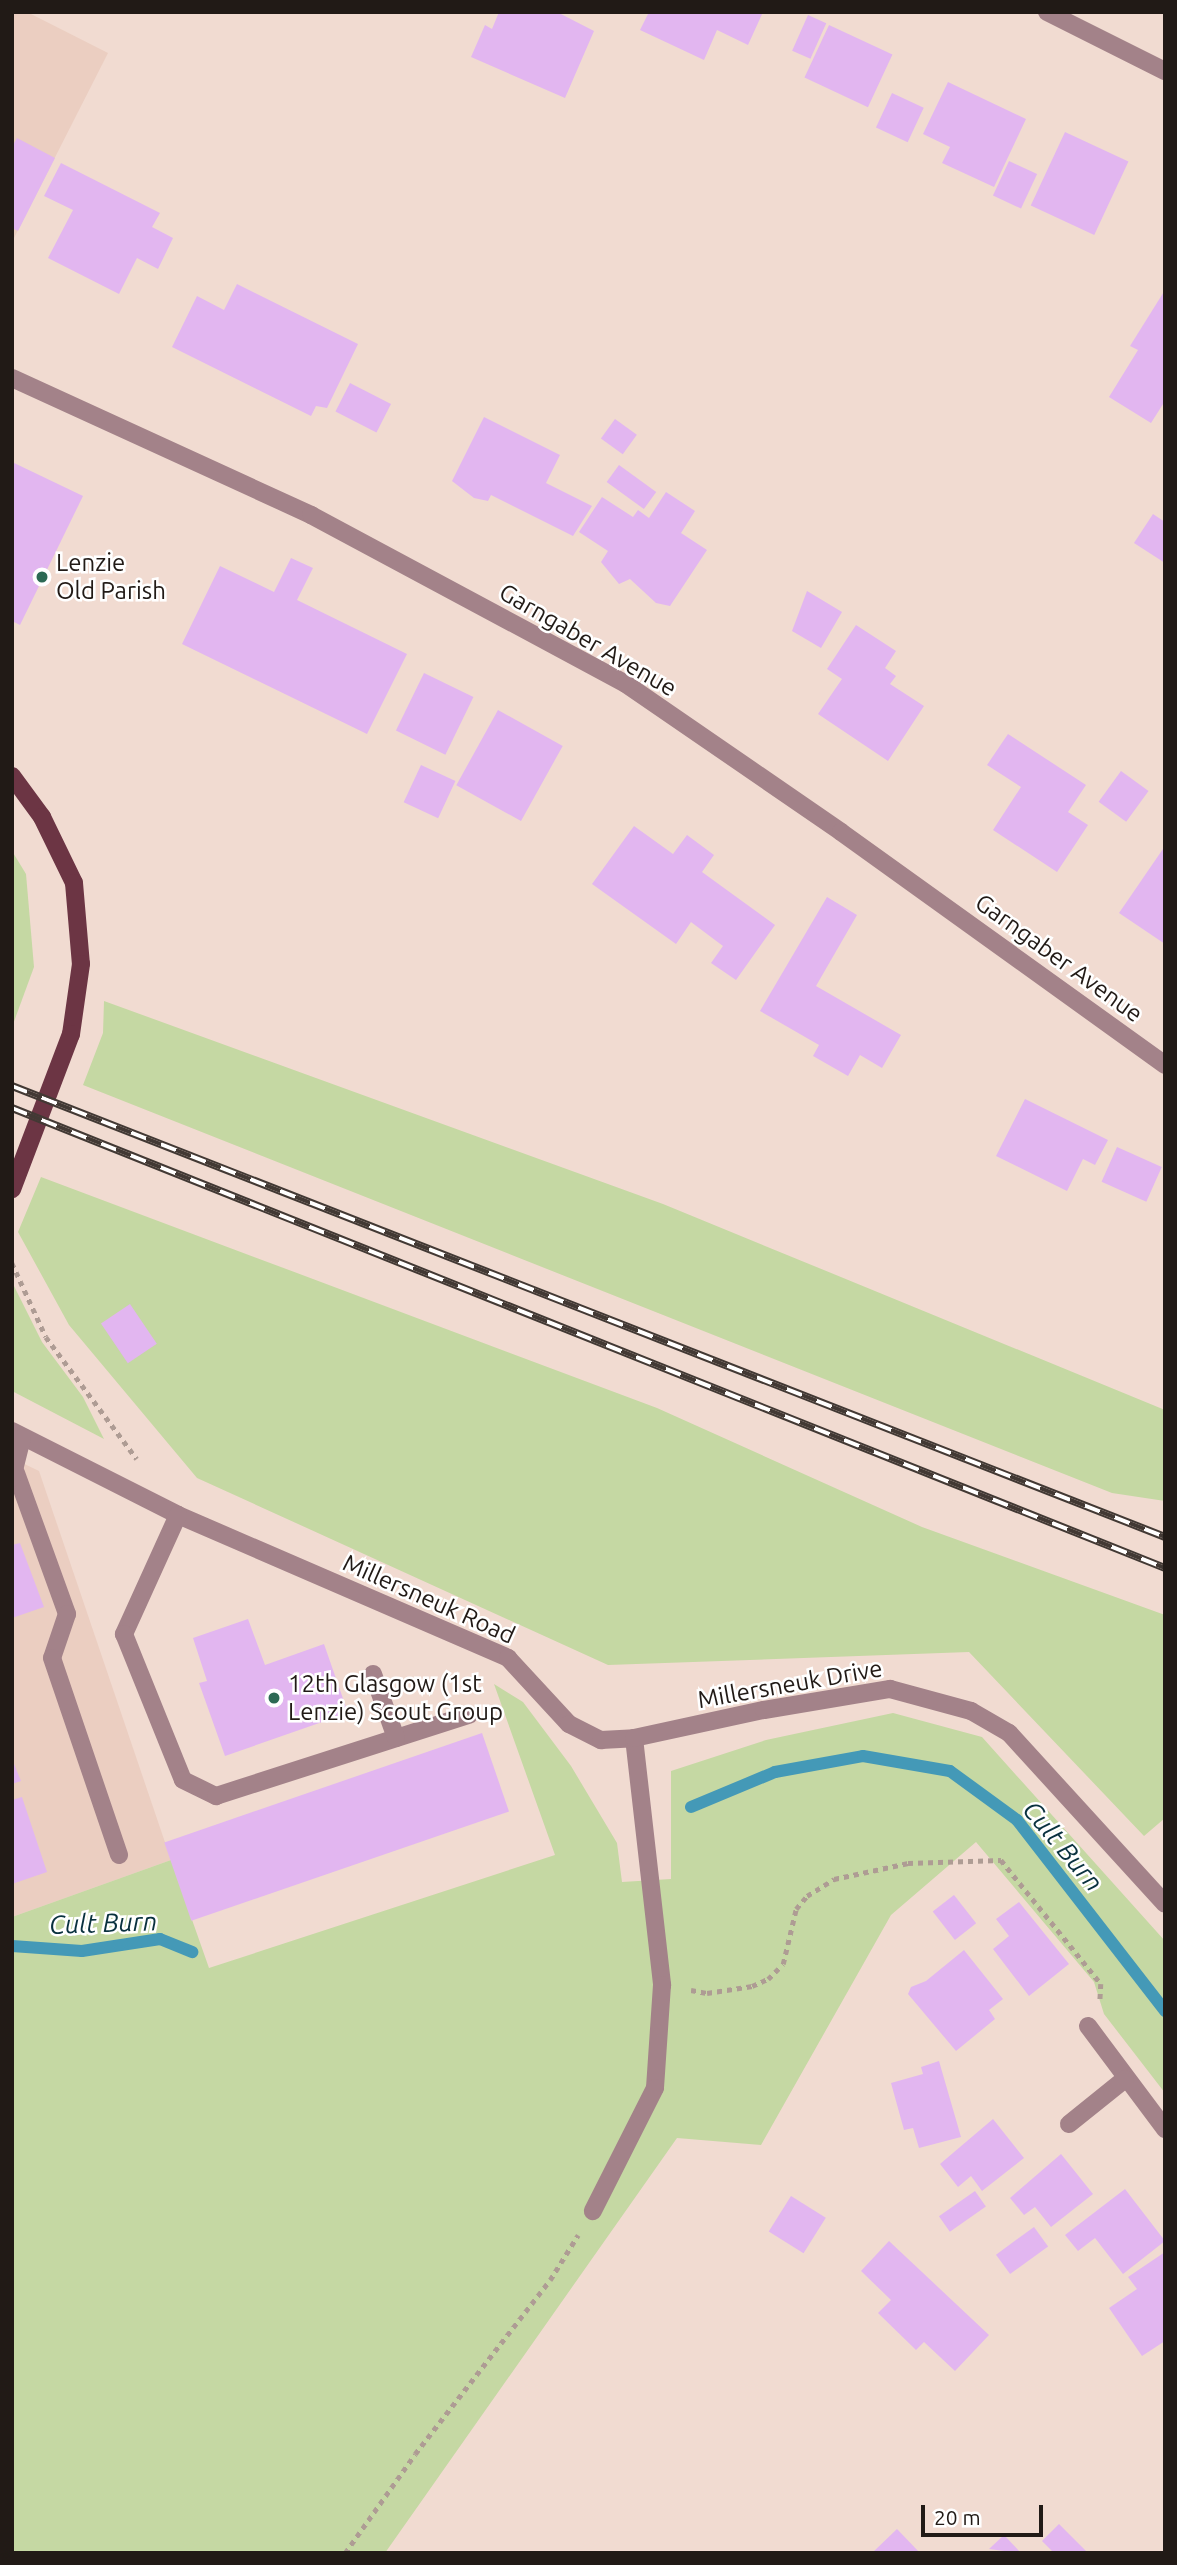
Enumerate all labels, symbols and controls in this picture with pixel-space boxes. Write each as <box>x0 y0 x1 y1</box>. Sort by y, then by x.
place label: Lenzie Old Parish <box>56 549 166 605</box>
marker: Lenzie Old Parish <box>34 569 50 585</box>
street label: Garngaber Avenue <box>494 578 682 702</box>
street label: Garngaber Avenue <box>970 888 1148 1028</box>
street label: Millersneuk Road <box>338 1548 520 1650</box>
street label: Millersneuk Drive <box>695 1654 885 1714</box>
place label: 12th Glasgow (1st Lenzie) Scout Group <box>288 1670 503 1726</box>
marker: 12th Glasgow (1st Lenzie) Scout Group <box>266 1690 282 1706</box>
water label: Cult Burn <box>1016 1795 1110 1897</box>
water label: Cult Burn <box>48 1906 158 1940</box>
scale bar <box>925 2492 1048 2536</box>
text: 20 m <box>934 2505 981 2529</box>

